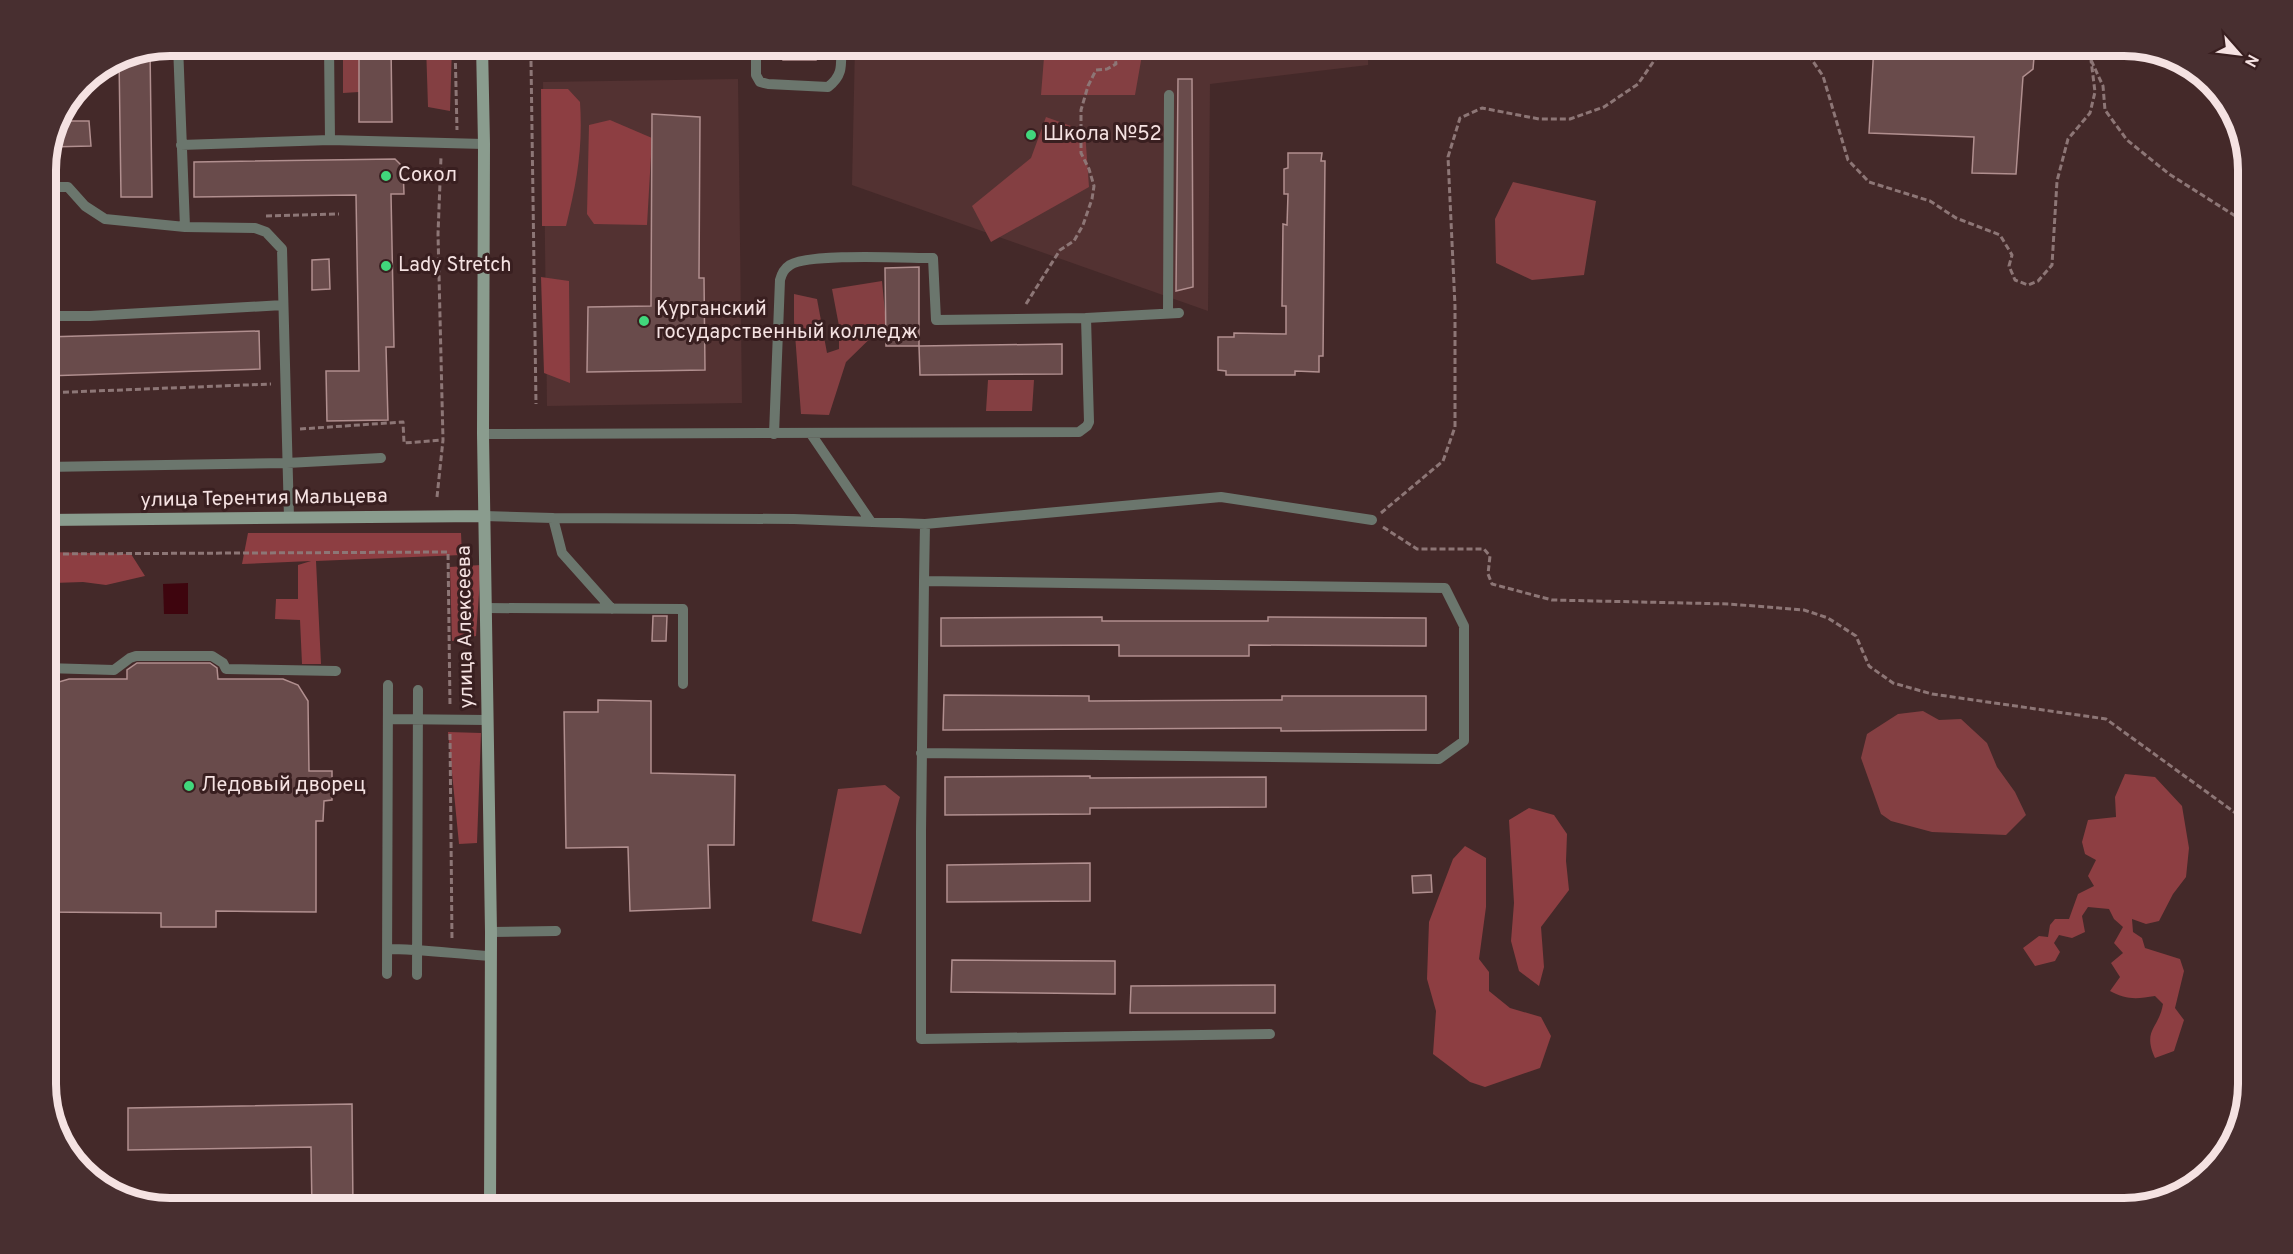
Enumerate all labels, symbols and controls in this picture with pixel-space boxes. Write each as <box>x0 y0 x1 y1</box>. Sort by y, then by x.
north arrow <box>2209 24 2269 84</box>
text: N <box>2239 50 2262 70</box>
place label: Школа №52 <box>1043 122 1162 148</box>
marker: Школа №52 <box>1024 128 1038 142</box>
place label: Сокол <box>398 163 457 189</box>
marker: Сокол <box>379 169 393 183</box>
place label: Lady Stretch <box>398 253 512 279</box>
marker: Lady Stretch <box>379 259 393 273</box>
place label: Курганский государственный колледж <box>656 297 918 346</box>
marker: Курганский государственный колледж <box>637 314 651 328</box>
street label: улица Терентия Мальцева <box>140 484 388 514</box>
street label: улица Алексеева <box>452 545 480 709</box>
place label: Ледовый дворец <box>201 773 366 799</box>
marker: Ледовый дворец <box>182 779 196 793</box>

